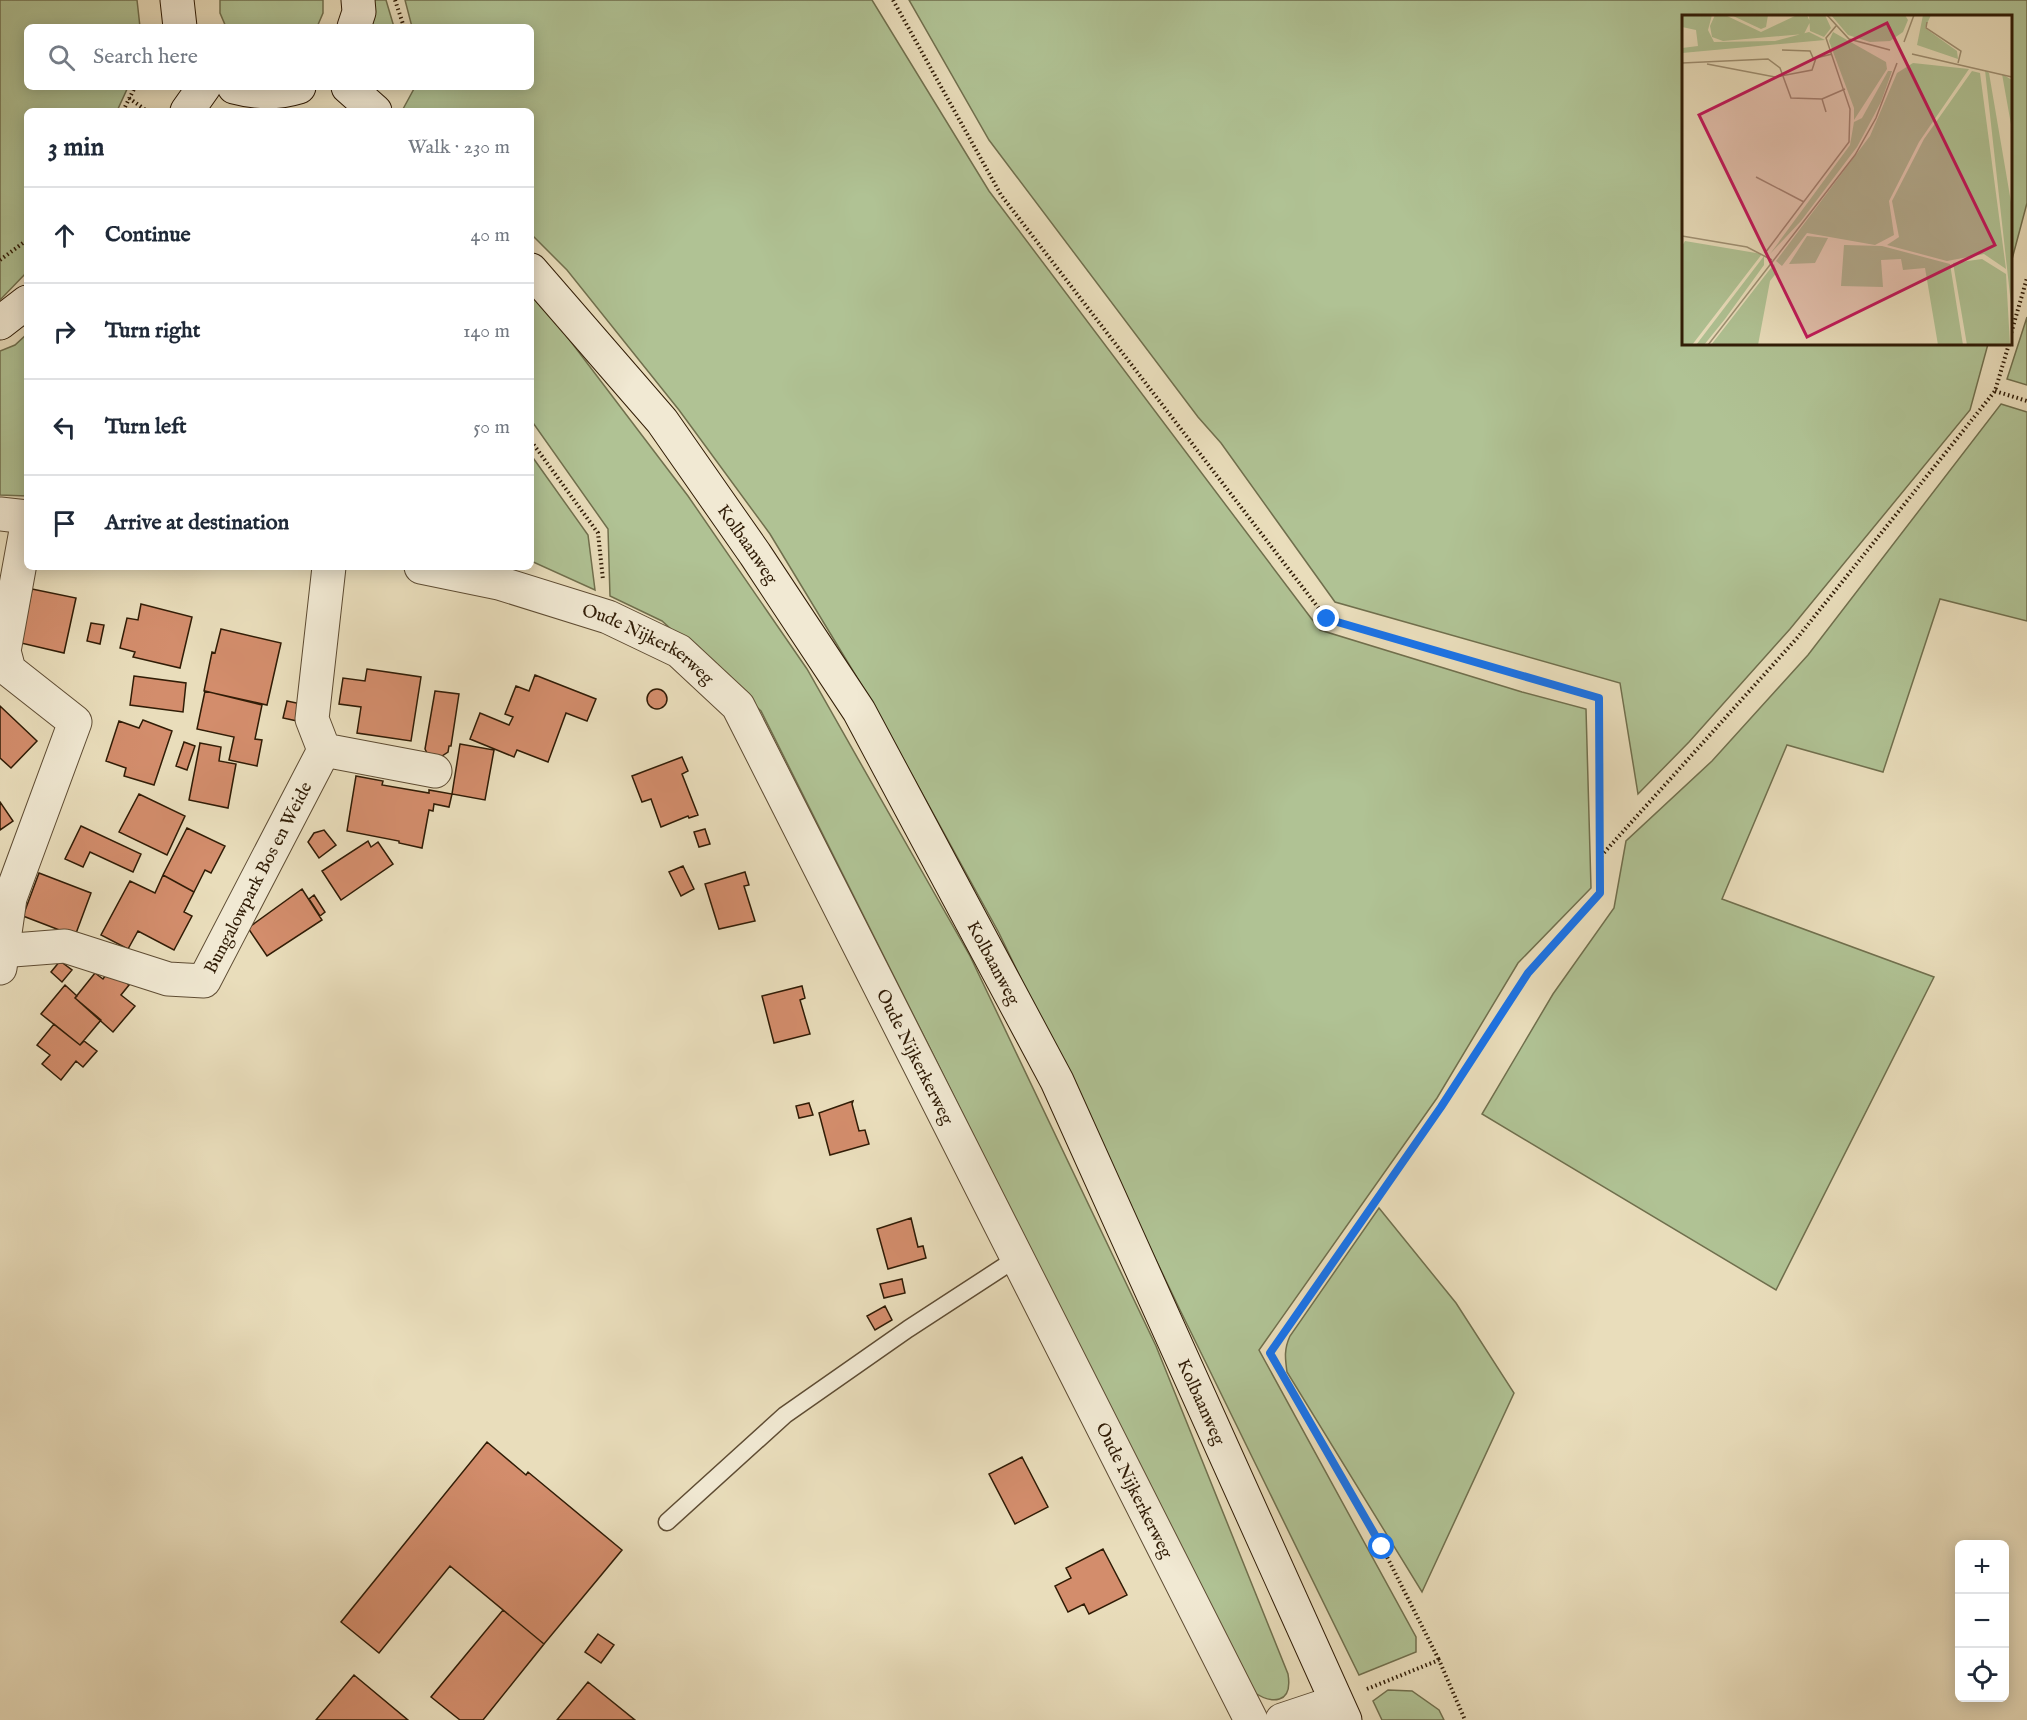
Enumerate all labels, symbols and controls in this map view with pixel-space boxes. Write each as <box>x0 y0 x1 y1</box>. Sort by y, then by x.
inset map <box>1682 15 2012 345</box>
search box <box>24 24 534 90</box>
icon: search <box>45 41 78 74</box>
text: Search here <box>93 43 198 71</box>
text: 3 min <box>48 131 104 164</box>
text: Walk · 230 m <box>408 135 510 160</box>
icon: ahead <box>48 219 81 252</box>
text: Continue <box>105 221 191 249</box>
text: 40 m <box>471 223 510 248</box>
icon: right <box>48 315 81 348</box>
text: Turn right <box>105 317 200 345</box>
text: 140 m <box>463 319 510 344</box>
icon: left <box>48 411 81 444</box>
text: Turn left <box>105 413 187 441</box>
text: 50 m <box>473 415 510 440</box>
street label: Kolbaanweg <box>711 501 782 590</box>
icon: arrive <box>48 507 81 540</box>
text: Arrive at destination <box>105 509 289 537</box>
street label: Oude Nijkerkerweg <box>579 600 718 691</box>
route end <box>1313 605 1339 631</box>
street label: Bungalowpark Bos en Weide <box>200 778 318 978</box>
street label: Kolbaanweg <box>961 917 1024 1010</box>
street label: Oude Nijkerkerweg <box>870 985 958 1129</box>
street label: Kolbaanweg <box>1171 1356 1230 1449</box>
street label: Oude Nijkerkerweg <box>1089 1419 1177 1563</box>
route start <box>1368 1533 1394 1559</box>
map controls <box>1955 1540 2009 1702</box>
button: + <box>1955 1540 2009 1594</box>
button: − <box>1955 1594 2009 1648</box>
button: locate <box>1955 1648 2009 1702</box>

